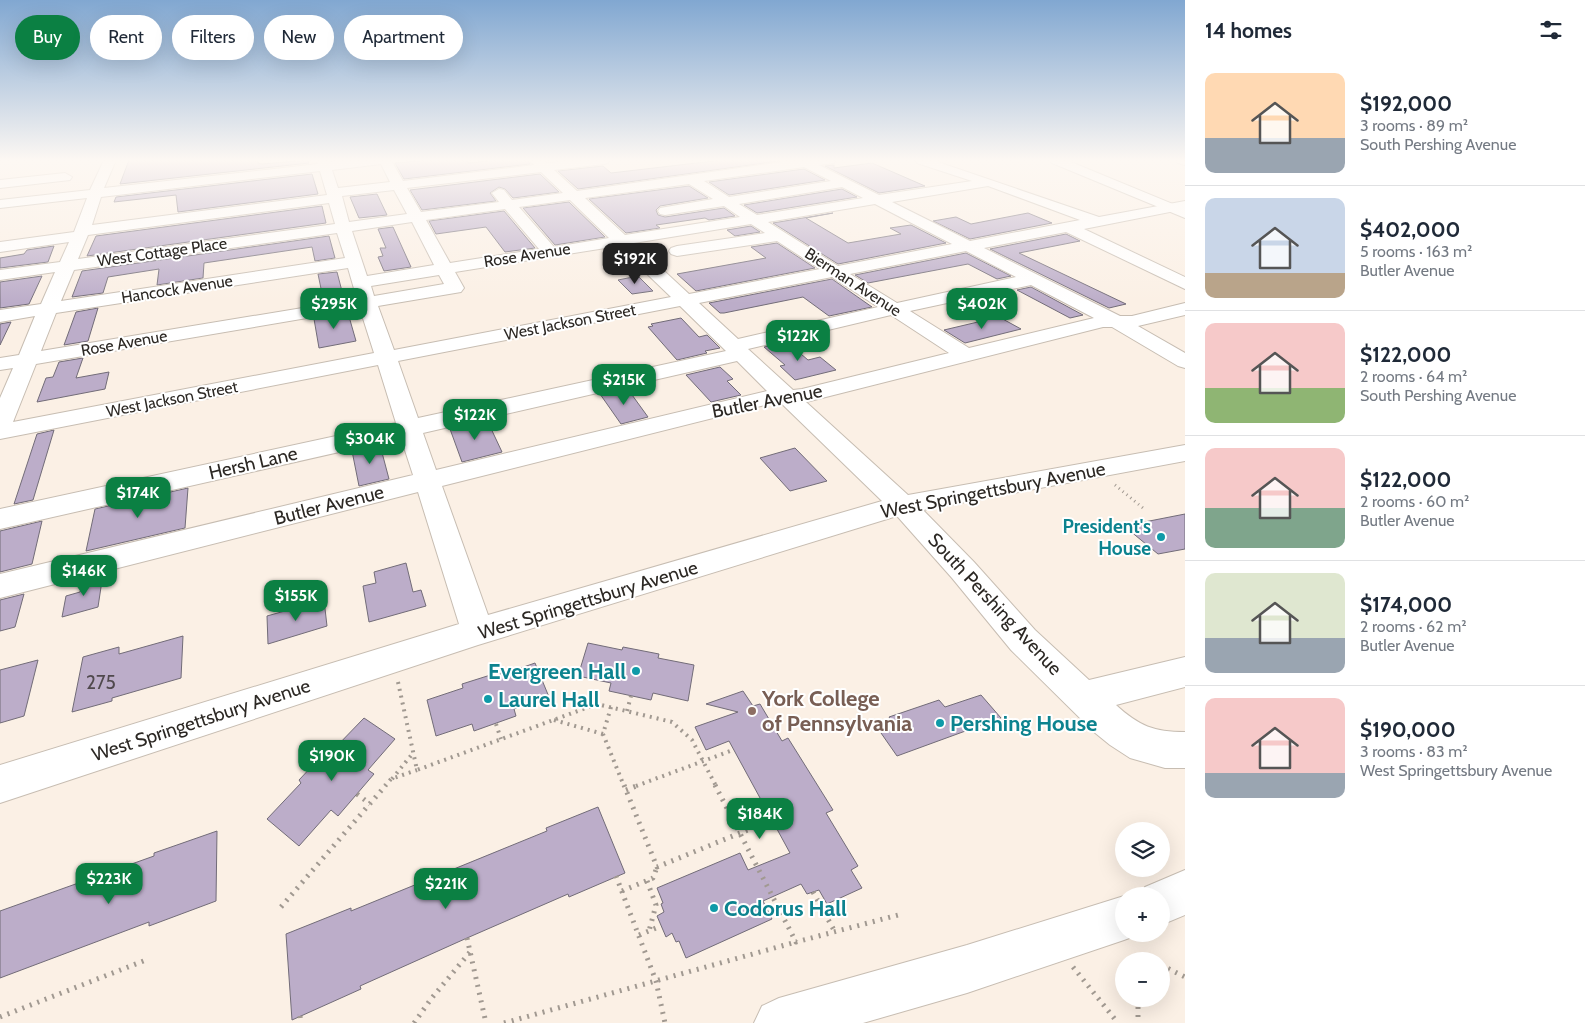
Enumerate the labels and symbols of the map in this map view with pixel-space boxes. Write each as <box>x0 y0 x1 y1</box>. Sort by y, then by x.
street label: West Cottage Place <box>96 233 228 271</box>
street label: Rose Avenue <box>482 239 572 271</box>
pin: $192K <box>600 242 670 285</box>
street label: Bierman Avenue <box>801 244 905 320</box>
street label: Hancock Avenue <box>120 271 234 307</box>
pin: $295K <box>299 288 369 330</box>
pin: $402K <box>947 288 1017 330</box>
street label: West Jackson Street <box>503 300 638 344</box>
pin: $122K <box>763 320 833 362</box>
street label: Rose Avenue <box>79 326 169 360</box>
pin: $215K <box>589 364 659 406</box>
street label: West Jackson Street <box>105 377 240 421</box>
street label: Butler Avenue <box>710 379 825 423</box>
pin: $122K <box>440 398 510 441</box>
pin: $304K <box>335 422 405 465</box>
street label: Hersh Lane <box>206 442 300 484</box>
street label: West Springettsbury Avenue <box>879 457 1107 523</box>
pin: $174K <box>103 476 173 519</box>
street label: Butler Avenue <box>272 480 386 530</box>
place label: President's House <box>1062 515 1151 560</box>
street label: South Pershing Avenue <box>923 528 1067 680</box>
marker: President's House <box>1155 531 1167 543</box>
pin: $146K <box>49 554 119 597</box>
street label: West Springettsbury Avenue <box>476 556 701 644</box>
pin: $155K <box>261 580 331 622</box>
place label: Evergreen Hall <box>488 658 626 685</box>
marker: Evergreen Hall <box>630 665 642 677</box>
house number: 275 <box>86 671 116 694</box>
street label: West Springettsbury Avenue <box>89 674 313 766</box>
place label: York College of Pennsylvania <box>761 685 912 737</box>
place label: Laurel Hall <box>498 686 600 713</box>
marker: Laurel Hall <box>482 693 494 705</box>
marker: York College of Pennsylvania <box>746 705 758 717</box>
place label: Pershing House <box>950 710 1097 737</box>
marker: Pershing House <box>934 717 946 729</box>
pin: $190K <box>297 740 367 782</box>
pin: $184K <box>725 798 795 840</box>
pin: $223K <box>74 862 144 905</box>
pin: $221K <box>411 868 481 910</box>
place label: Codorus Hall <box>724 895 847 922</box>
marker: Codorus Hall <box>708 902 720 914</box>

